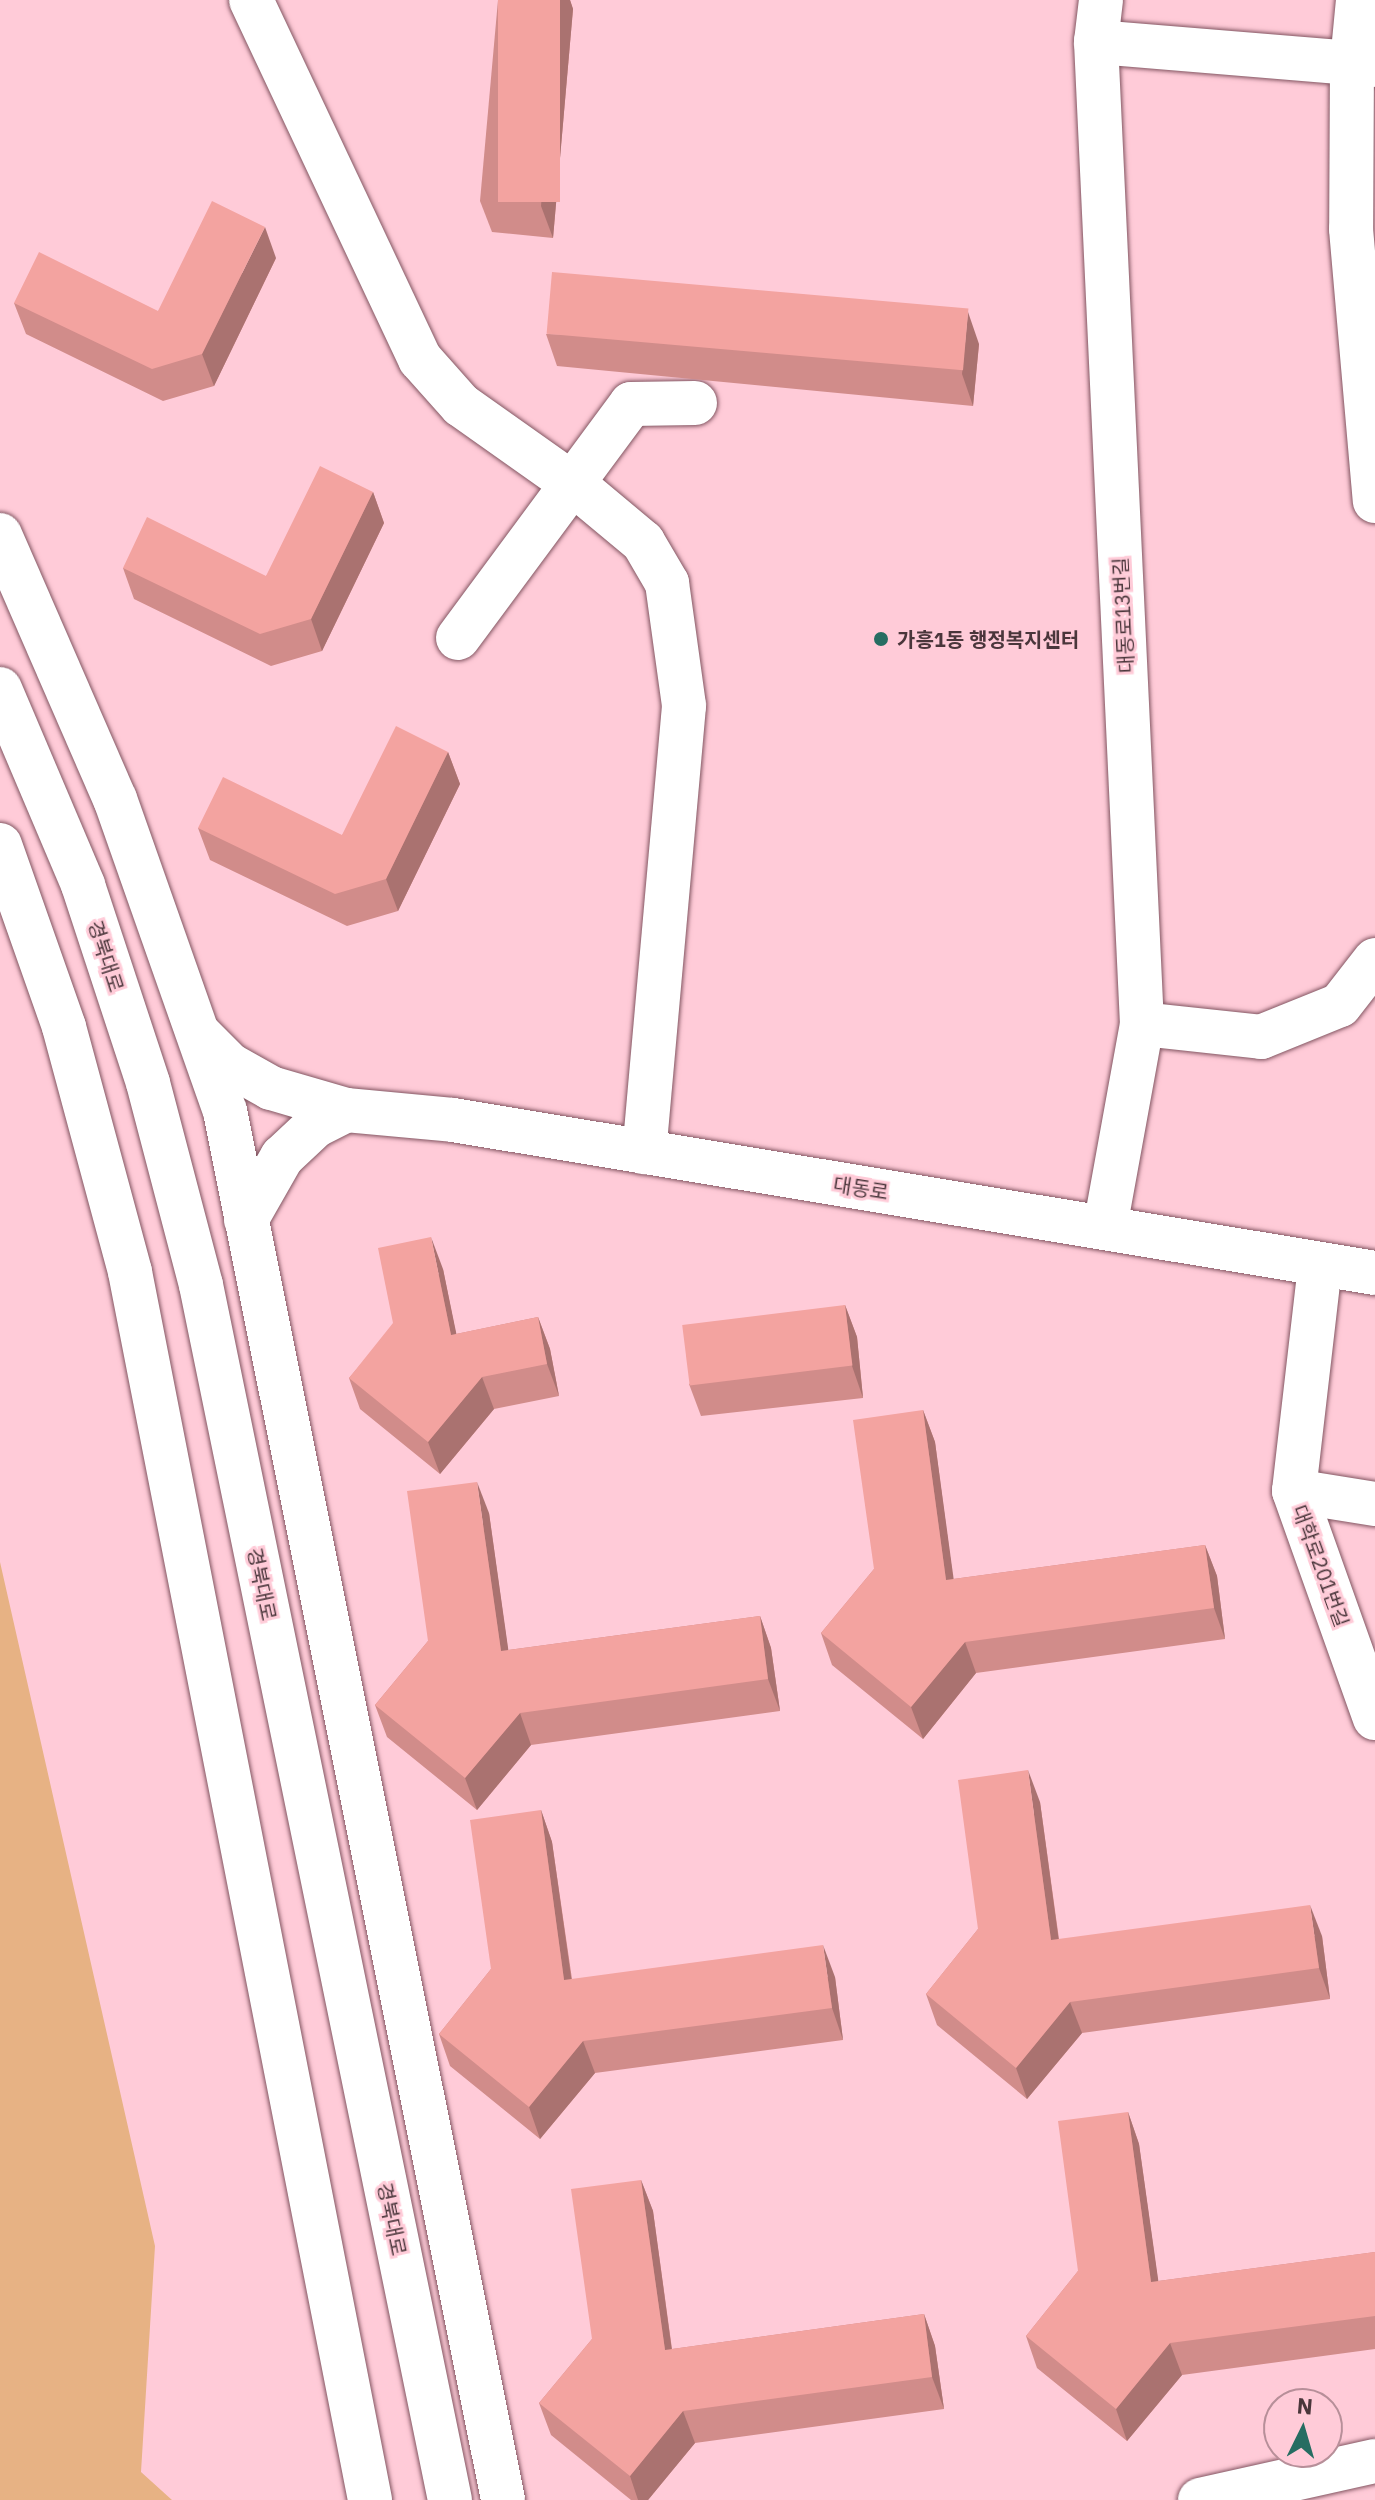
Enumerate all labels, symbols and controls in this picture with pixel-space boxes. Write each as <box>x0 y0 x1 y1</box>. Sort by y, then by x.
street label: 대동로13번길 <box>1108 556 1138 674</box>
place label: 가흥1동 행정복지센터 <box>897 627 1079 651</box>
marker: 가흥1동 행정복지센터 <box>872 630 890 648</box>
street label: 경북대로 <box>83 917 129 995</box>
street label: 대동로 <box>832 1172 890 1204</box>
street label: 대학로201번길 <box>1288 1502 1354 1630</box>
street label: 경북대로 <box>243 1546 281 1622</box>
street label: 경북대로 <box>373 2181 411 2257</box>
north arrow <box>1263 2388 1343 2468</box>
text: N <box>1296 2390 1314 2421</box>

